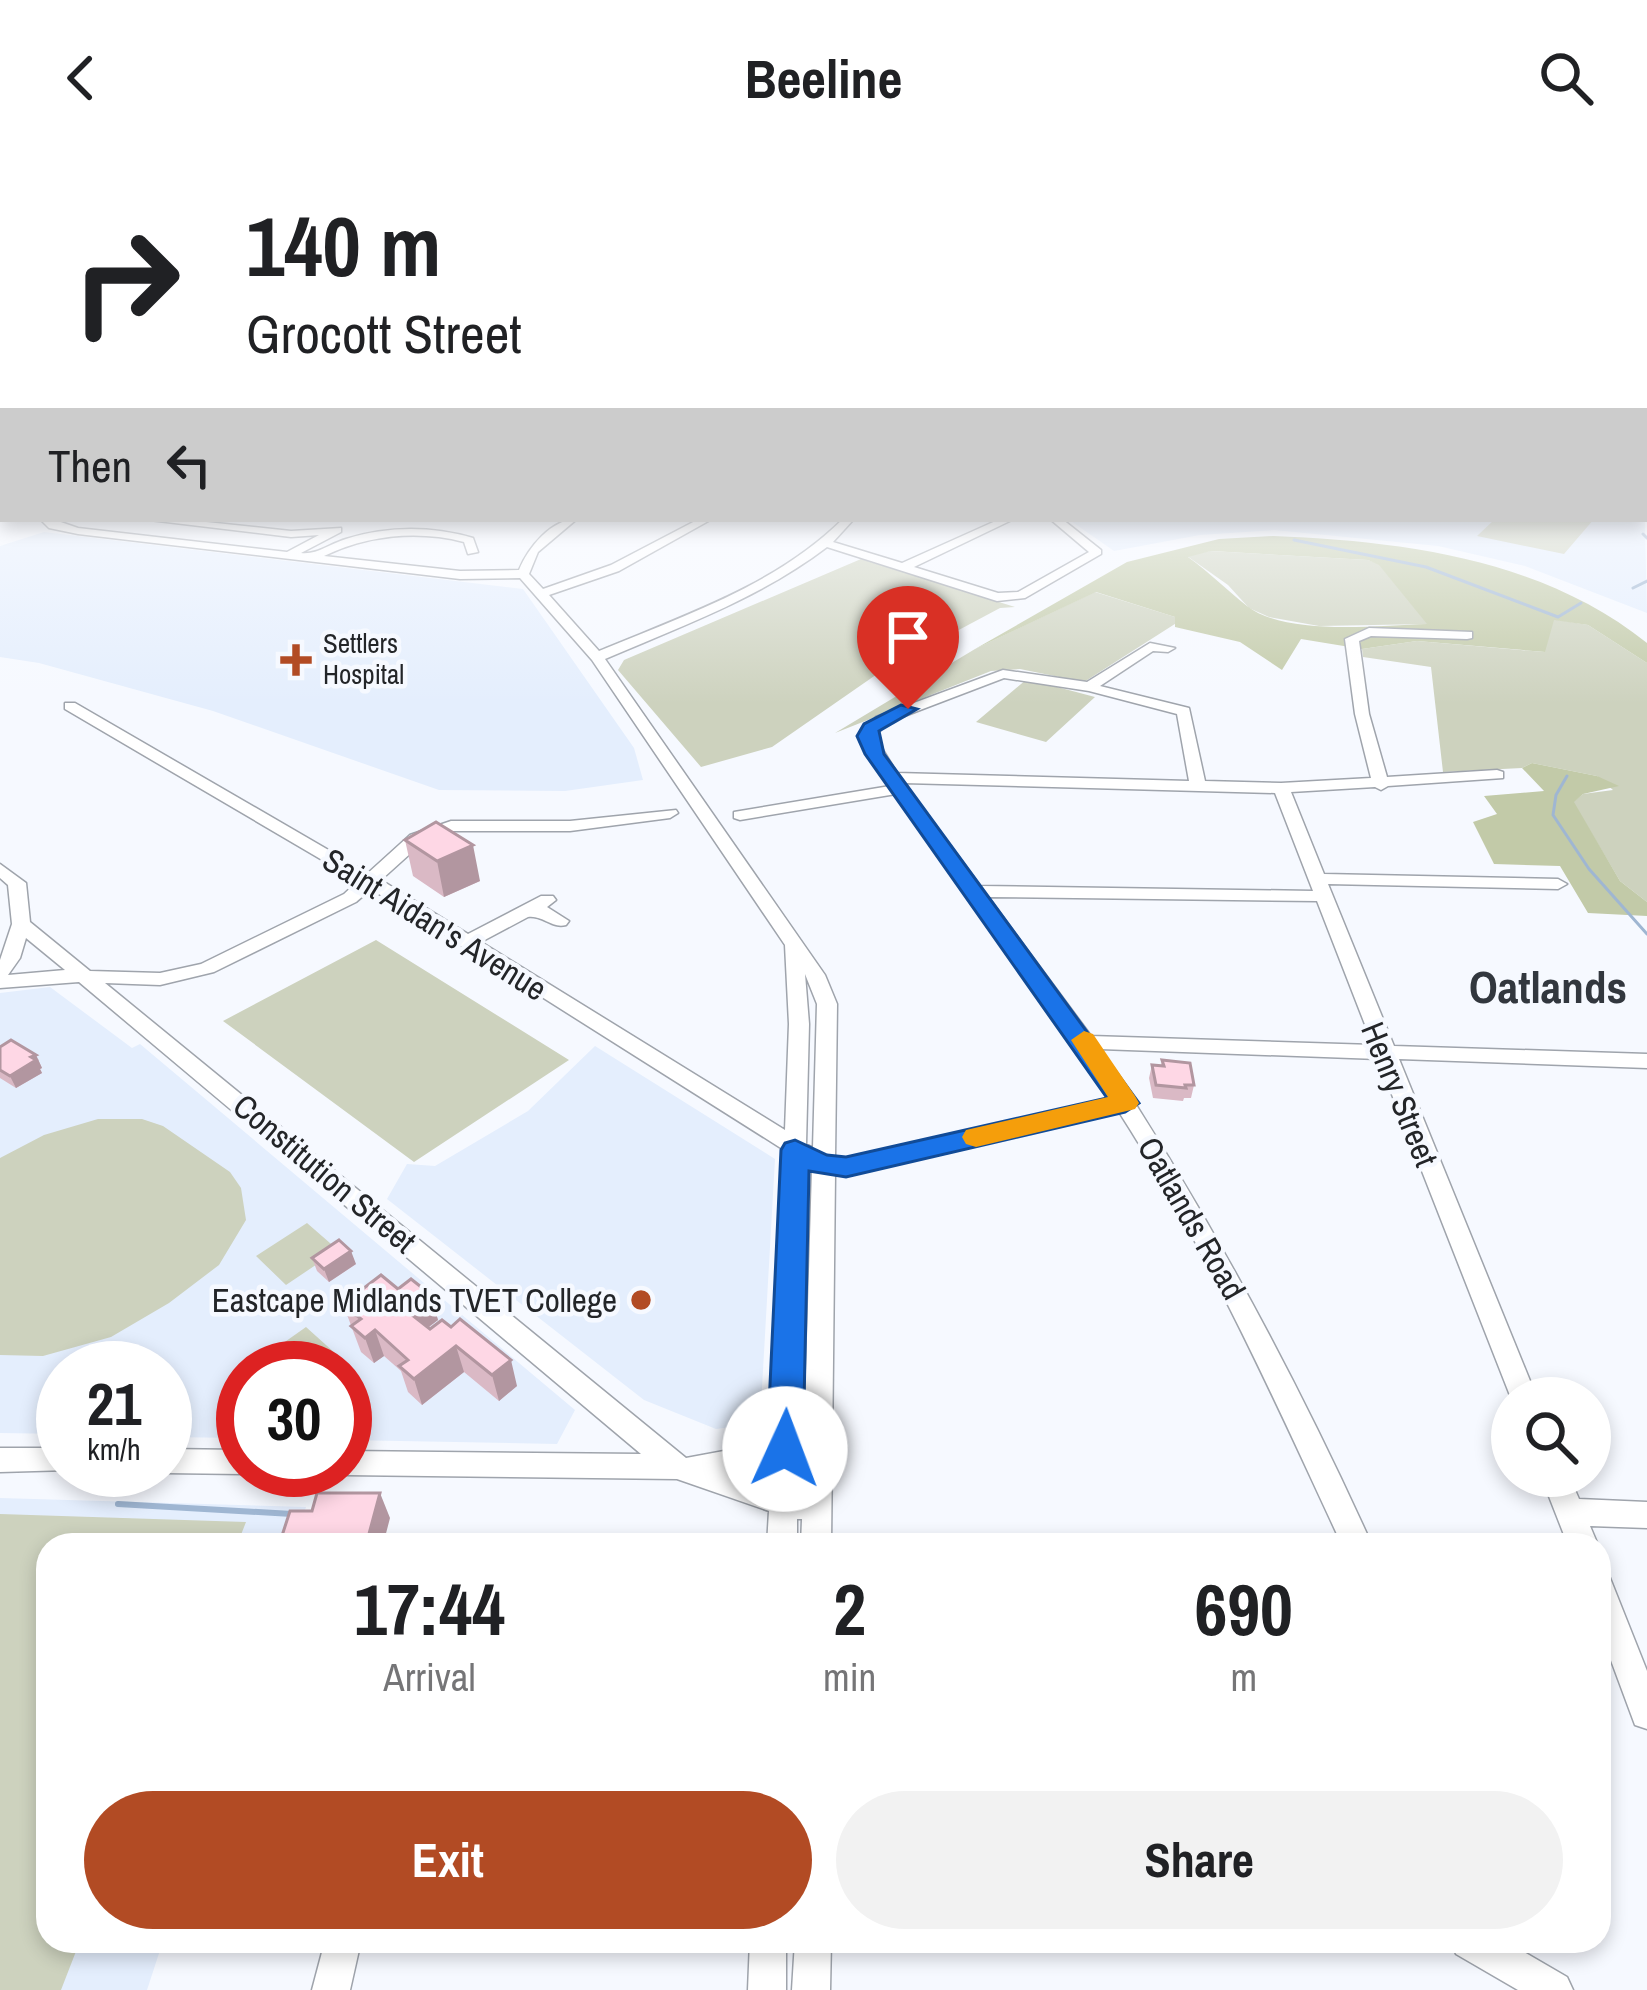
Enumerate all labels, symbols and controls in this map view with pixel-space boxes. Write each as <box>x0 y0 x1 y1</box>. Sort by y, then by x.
text: Beeline <box>745 42 902 115</box>
icon: back <box>48 45 114 111</box>
icon: search <box>1533 45 1599 111</box>
text: 140 m <box>246 189 441 302</box>
icon: right <box>48 204 204 360</box>
text: Grocott Street <box>246 297 522 370</box>
icon: left <box>156 432 222 498</box>
text: Then <box>48 435 132 496</box>
pin <box>857 586 959 709</box>
icon: arrive <box>875 604 941 670</box>
place label: Settlers Hospital <box>323 625 404 692</box>
marker: Settlers Hospital <box>280 644 312 676</box>
street label: Saint Aidan's Avenue <box>315 838 555 1010</box>
district label: Oatlands <box>1469 956 1627 1017</box>
street label: Henry Street <box>1351 1015 1449 1173</box>
street label: Constitution Street <box>224 1084 426 1262</box>
street label: Oatlands Road <box>1128 1129 1256 1307</box>
place label: Eastcape Midlands TVET College <box>212 1278 617 1322</box>
marker: Eastcape Midlands TVET College <box>628 1287 654 1313</box>
speed limit sign: 30 <box>216 1341 372 1497</box>
text: 21 <box>87 1363 141 1444</box>
map controls <box>1491 1377 1611 1497</box>
button: search <box>1491 1377 1611 1497</box>
position arrow <box>722 1386 848 1512</box>
text: km/h <box>87 1429 141 1469</box>
text: 17:44 <box>354 1560 505 1657</box>
text: 2 <box>833 1560 866 1657</box>
text: 690 <box>1194 1560 1293 1657</box>
text: Arrival <box>383 1651 476 1703</box>
text: min <box>823 1651 876 1703</box>
text: m <box>1230 1651 1257 1703</box>
button: Exit <box>84 1791 812 1929</box>
button: Share <box>836 1791 1563 1929</box>

